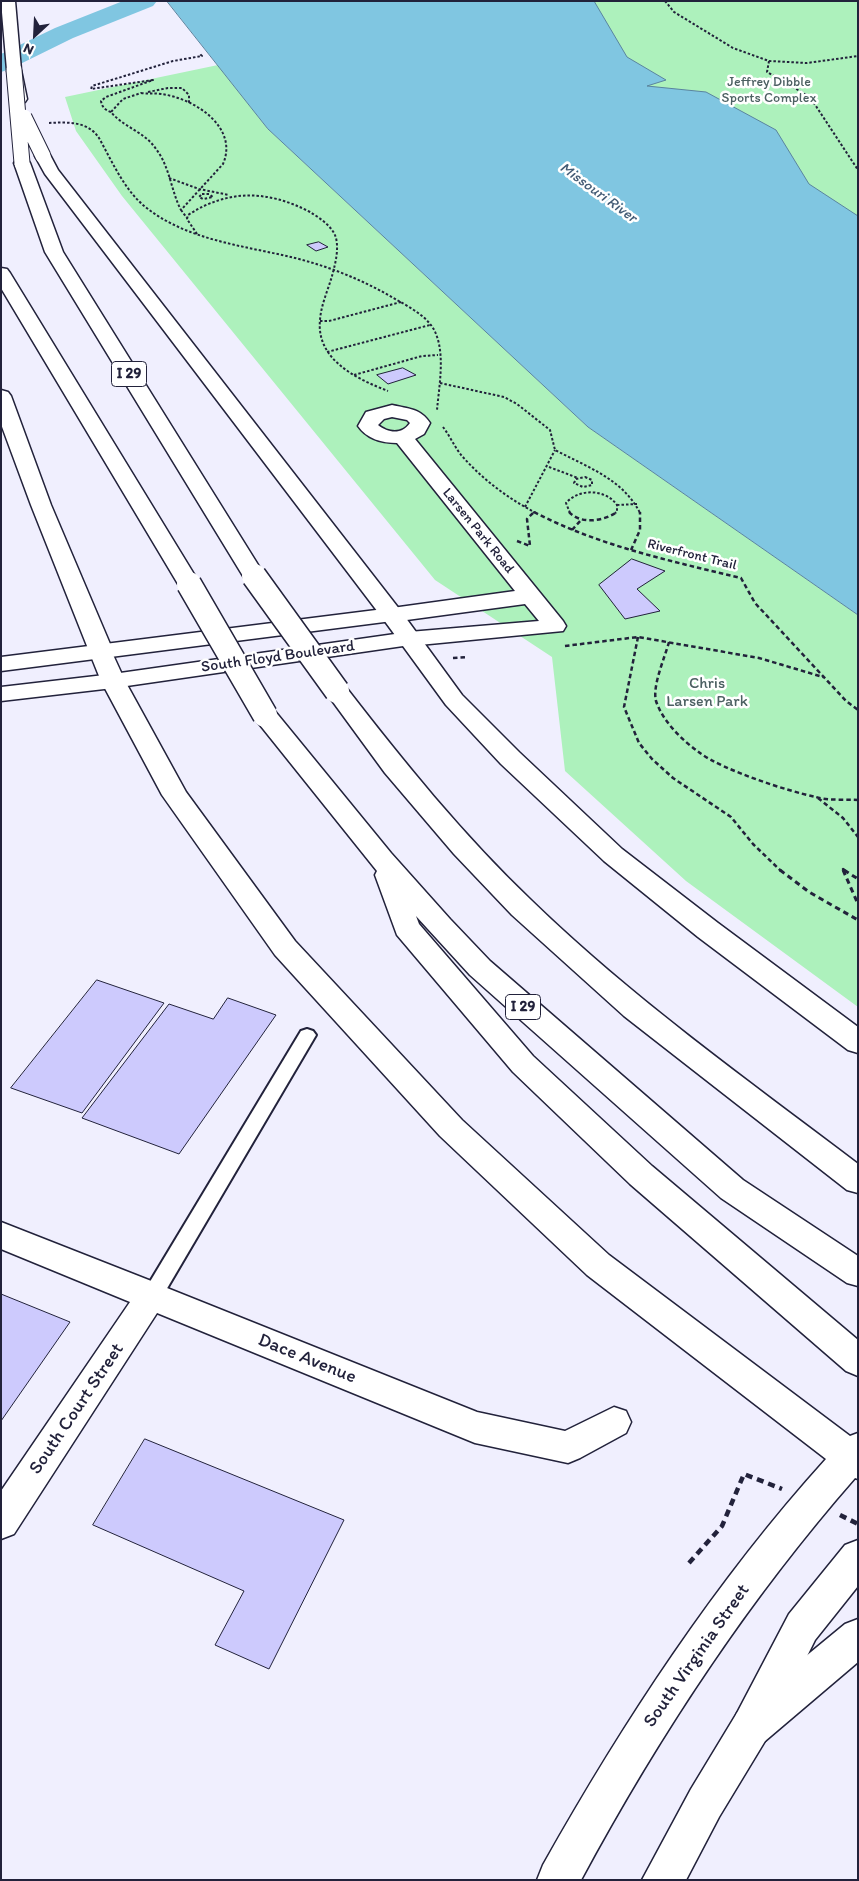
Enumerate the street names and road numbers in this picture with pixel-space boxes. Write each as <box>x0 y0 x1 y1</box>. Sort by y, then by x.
road number: I 29 <box>112 362 146 386</box>
street label: Larsen Park Road <box>439 485 517 577</box>
street label: Riverfront Trail <box>646 536 738 574</box>
street label: South Floyd Boulevard <box>200 637 356 677</box>
road number: I 29 <box>506 994 540 1020</box>
street label: Dace Avenue <box>254 1329 360 1389</box>
street label: South Court Street <box>25 1339 129 1479</box>
street label: South Virginia Street <box>639 1580 755 1732</box>

